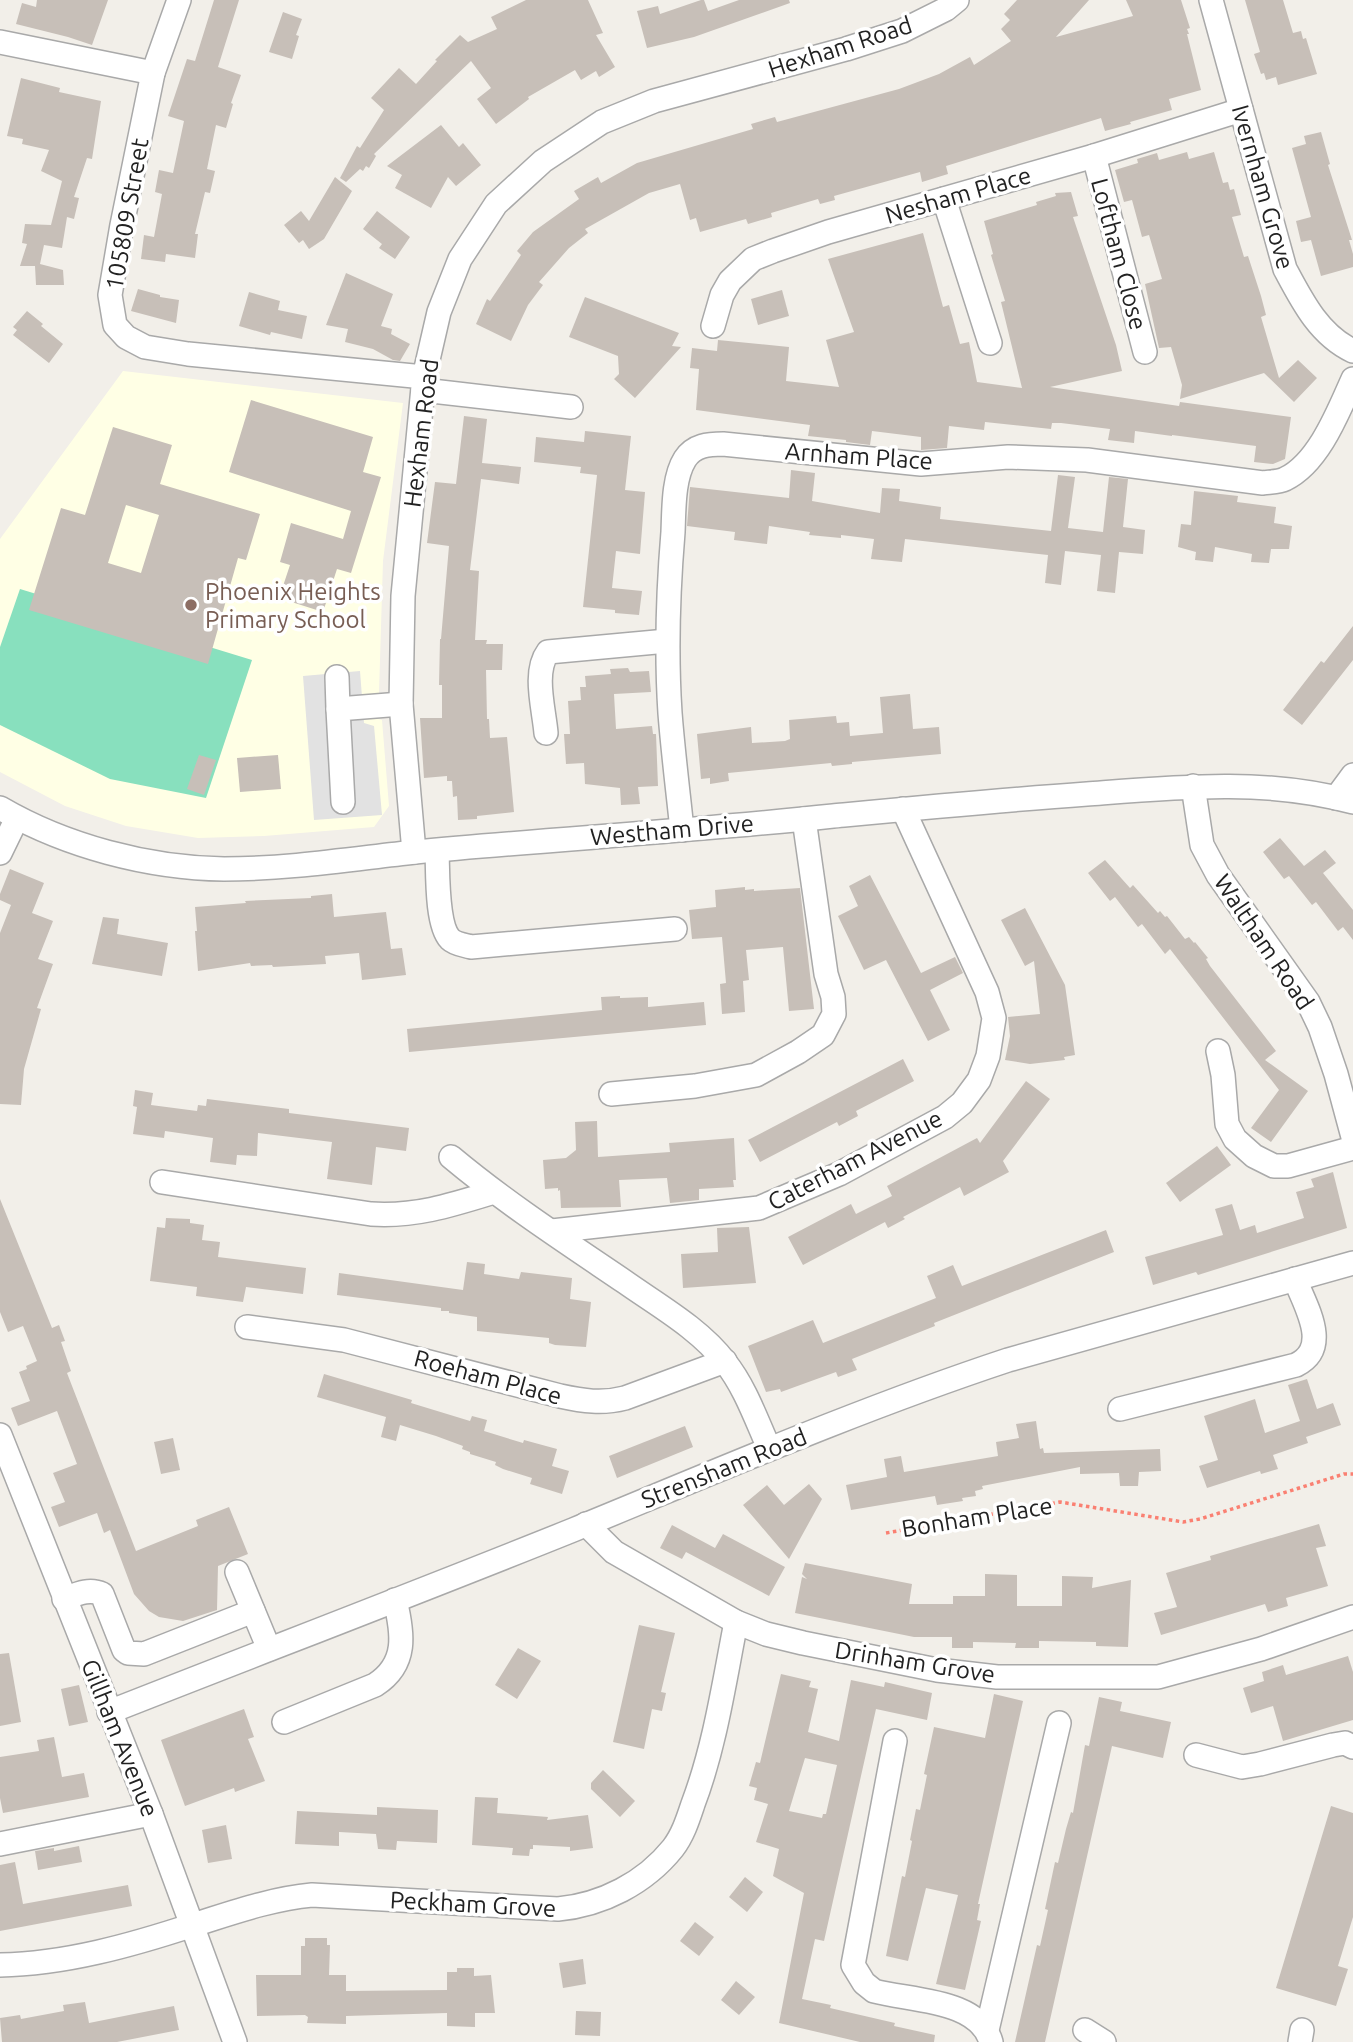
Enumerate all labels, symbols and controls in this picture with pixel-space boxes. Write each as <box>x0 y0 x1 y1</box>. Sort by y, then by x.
street label: Hexham Road <box>765 11 915 83</box>
street label: Ivernham Grove <box>1227 102 1299 272</box>
street label: 105809 Street <box>100 135 154 292</box>
street label: Nesham Place <box>882 161 1034 229</box>
street label: Loftham Close <box>1086 175 1152 333</box>
street label: Hexham Road <box>398 357 444 509</box>
street label: Arnham Place <box>784 437 934 475</box>
place label: Phoenix Heights Primary School <box>205 578 381 633</box>
marker: Phoenix Heights Primary School <box>183 597 199 613</box>
street label: Westham Drive <box>589 809 755 851</box>
street label: Waltham Road <box>1209 869 1319 1015</box>
street label: Caterham Avenue <box>763 1104 947 1216</box>
street label: Roeham Place <box>411 1344 565 1410</box>
street label: Strensham Road <box>637 1423 811 1513</box>
street label: Bonham Place <box>900 1492 1054 1542</box>
street label: Drinham Grove <box>833 1636 997 1688</box>
street label: Gillham Avenue <box>76 1655 164 1821</box>
street label: Peckham Grove <box>389 1886 557 1922</box>

